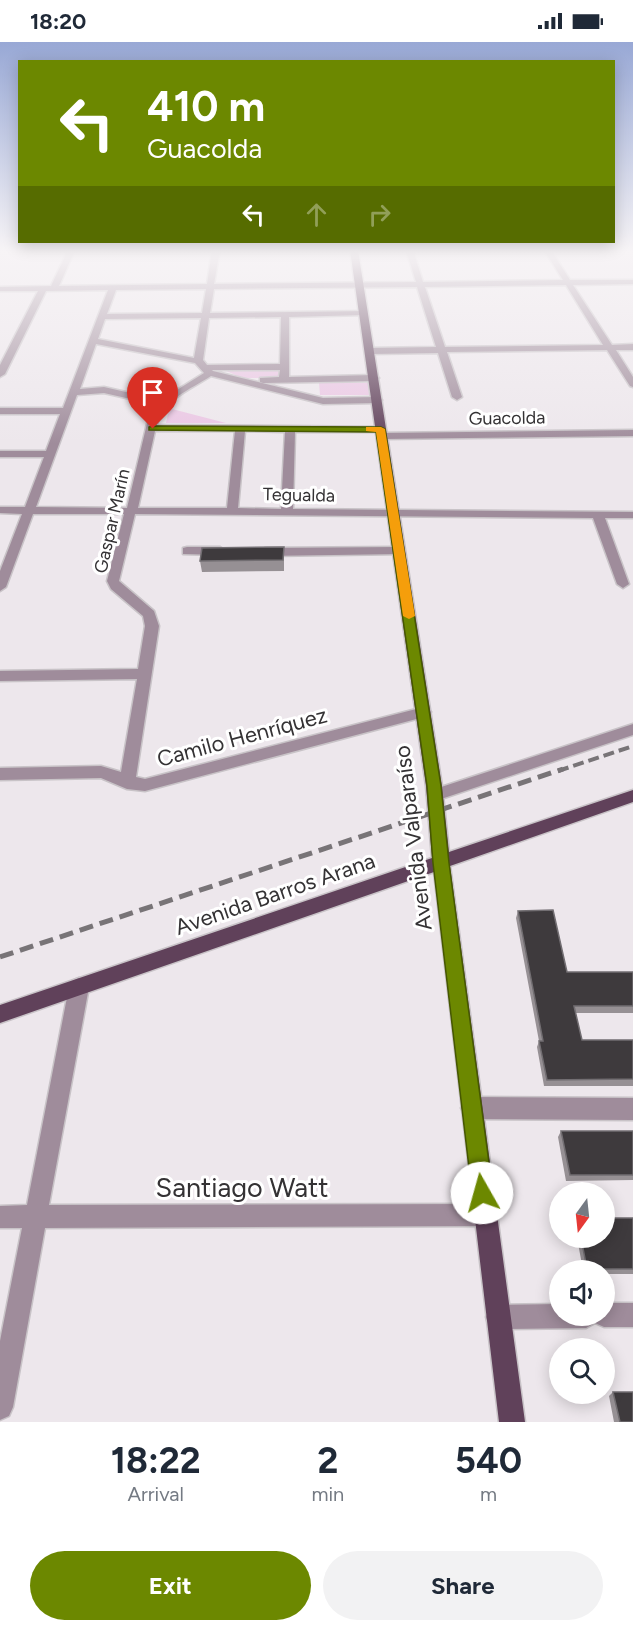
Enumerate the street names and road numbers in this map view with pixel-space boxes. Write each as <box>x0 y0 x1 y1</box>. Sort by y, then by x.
street label: Guacolda <box>468 406 546 430</box>
street label: Gaspar Marín <box>89 467 135 575</box>
street label: Tegualda <box>263 483 335 507</box>
street label: Camilo Henríquez <box>154 701 330 773</box>
street label: Avenida Valparaíso <box>388 744 438 932</box>
street label: Avenida Barros Arana <box>171 847 379 941</box>
street label: Santiago Watt <box>156 1171 328 1204</box>

